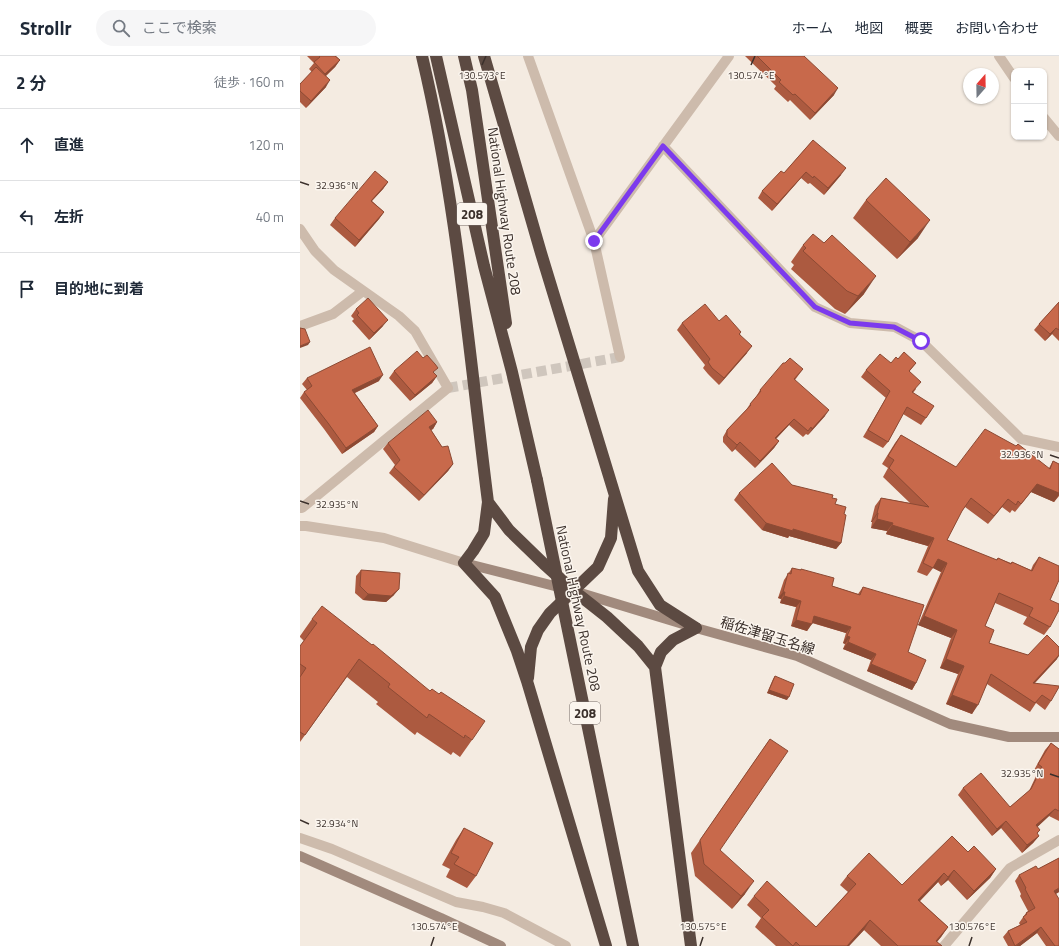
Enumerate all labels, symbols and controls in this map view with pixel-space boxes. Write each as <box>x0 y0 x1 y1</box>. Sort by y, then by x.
search box <box>96 10 376 46</box>
text: Strollr <box>20 13 72 42</box>
text: ここで検索 <box>142 16 217 39</box>
icon: search <box>110 17 132 39</box>
text: ホーム <box>791 17 833 38</box>
text: 地図 <box>855 17 883 38</box>
text: 概要 <box>905 17 933 38</box>
text: お問い合わせ <box>955 17 1039 38</box>
text: 130.573°E <box>459 68 506 83</box>
text: 130.574°E <box>728 68 775 83</box>
north arrow <box>963 68 999 104</box>
map controls <box>1011 68 1047 140</box>
button: + <box>1011 68 1047 104</box>
text: 2 分 <box>16 70 46 96</box>
text: 徒歩 · 160 m <box>214 72 284 92</box>
button: − <box>1011 104 1047 140</box>
street label: National Highway Route 208 <box>483 126 527 296</box>
text: 直進 <box>54 133 84 156</box>
icon: ahead <box>16 134 38 156</box>
text: 120 m <box>248 135 284 155</box>
text: 32.936°N <box>316 178 358 193</box>
road number: 208 <box>457 203 487 225</box>
text: 左折 <box>54 205 84 228</box>
icon: left <box>16 206 38 228</box>
text: 40 m <box>256 207 284 227</box>
route end <box>585 232 603 250</box>
text: 目的地に到着 <box>54 277 144 300</box>
icon: arrive <box>16 278 38 300</box>
route start <box>912 332 930 350</box>
text: 32.936°N <box>1001 447 1043 462</box>
text: 32.935°N <box>316 497 358 512</box>
street label: National Highway Route 208 <box>551 523 607 693</box>
street label: 稲佐津留玉名線 <box>718 611 818 659</box>
road number: 208 <box>570 702 600 724</box>
text: 32.935°N <box>1001 766 1043 781</box>
text: 32.934°N <box>316 816 358 831</box>
text: 130.574°E <box>411 919 458 934</box>
text: 130.575°E <box>680 919 727 934</box>
text: 130.576°E <box>949 919 996 934</box>

